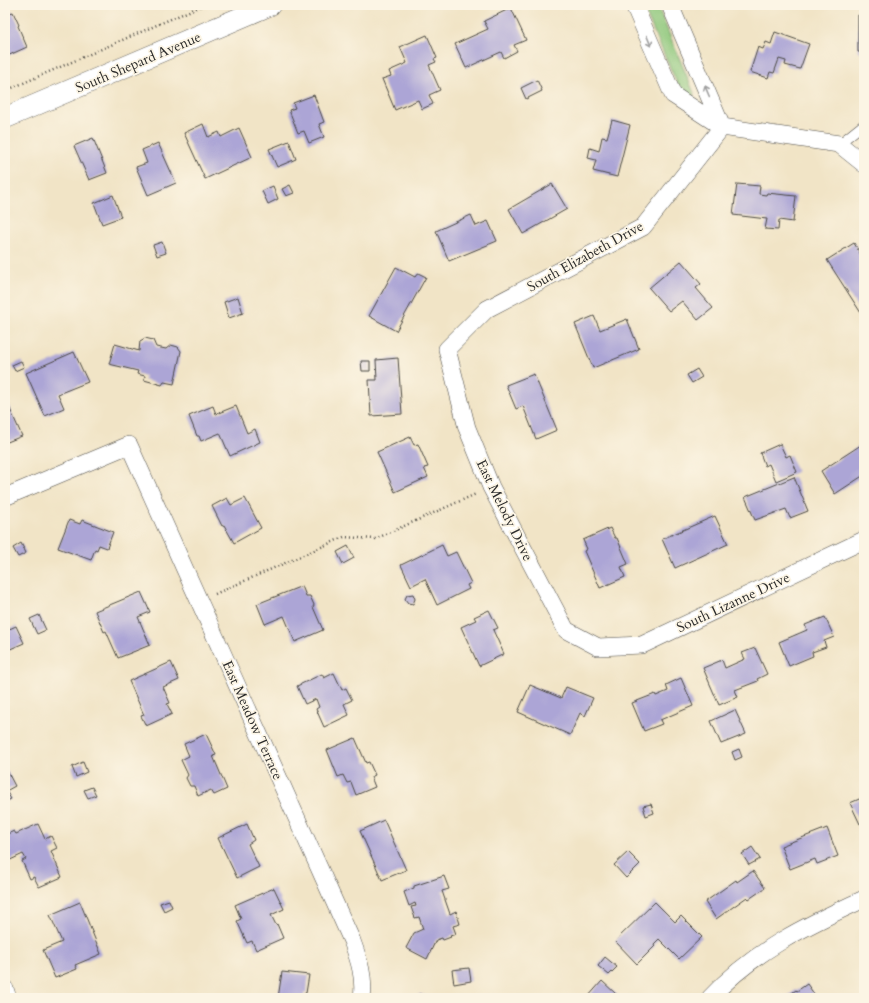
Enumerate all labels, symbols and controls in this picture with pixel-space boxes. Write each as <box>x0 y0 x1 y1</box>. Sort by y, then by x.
street label: South Shepard Avenue <box>73 27 204 97</box>
one-way arrow <box>646 34 653 46</box>
one-way arrow <box>702 85 710 97</box>
street label: South Elizabeth Drive <box>524 217 647 296</box>
street label: East Melody Drive <box>472 456 537 564</box>
street label: South Lizanne Drive <box>674 568 793 637</box>
street label: East Meadow Terrace <box>218 658 287 783</box>

